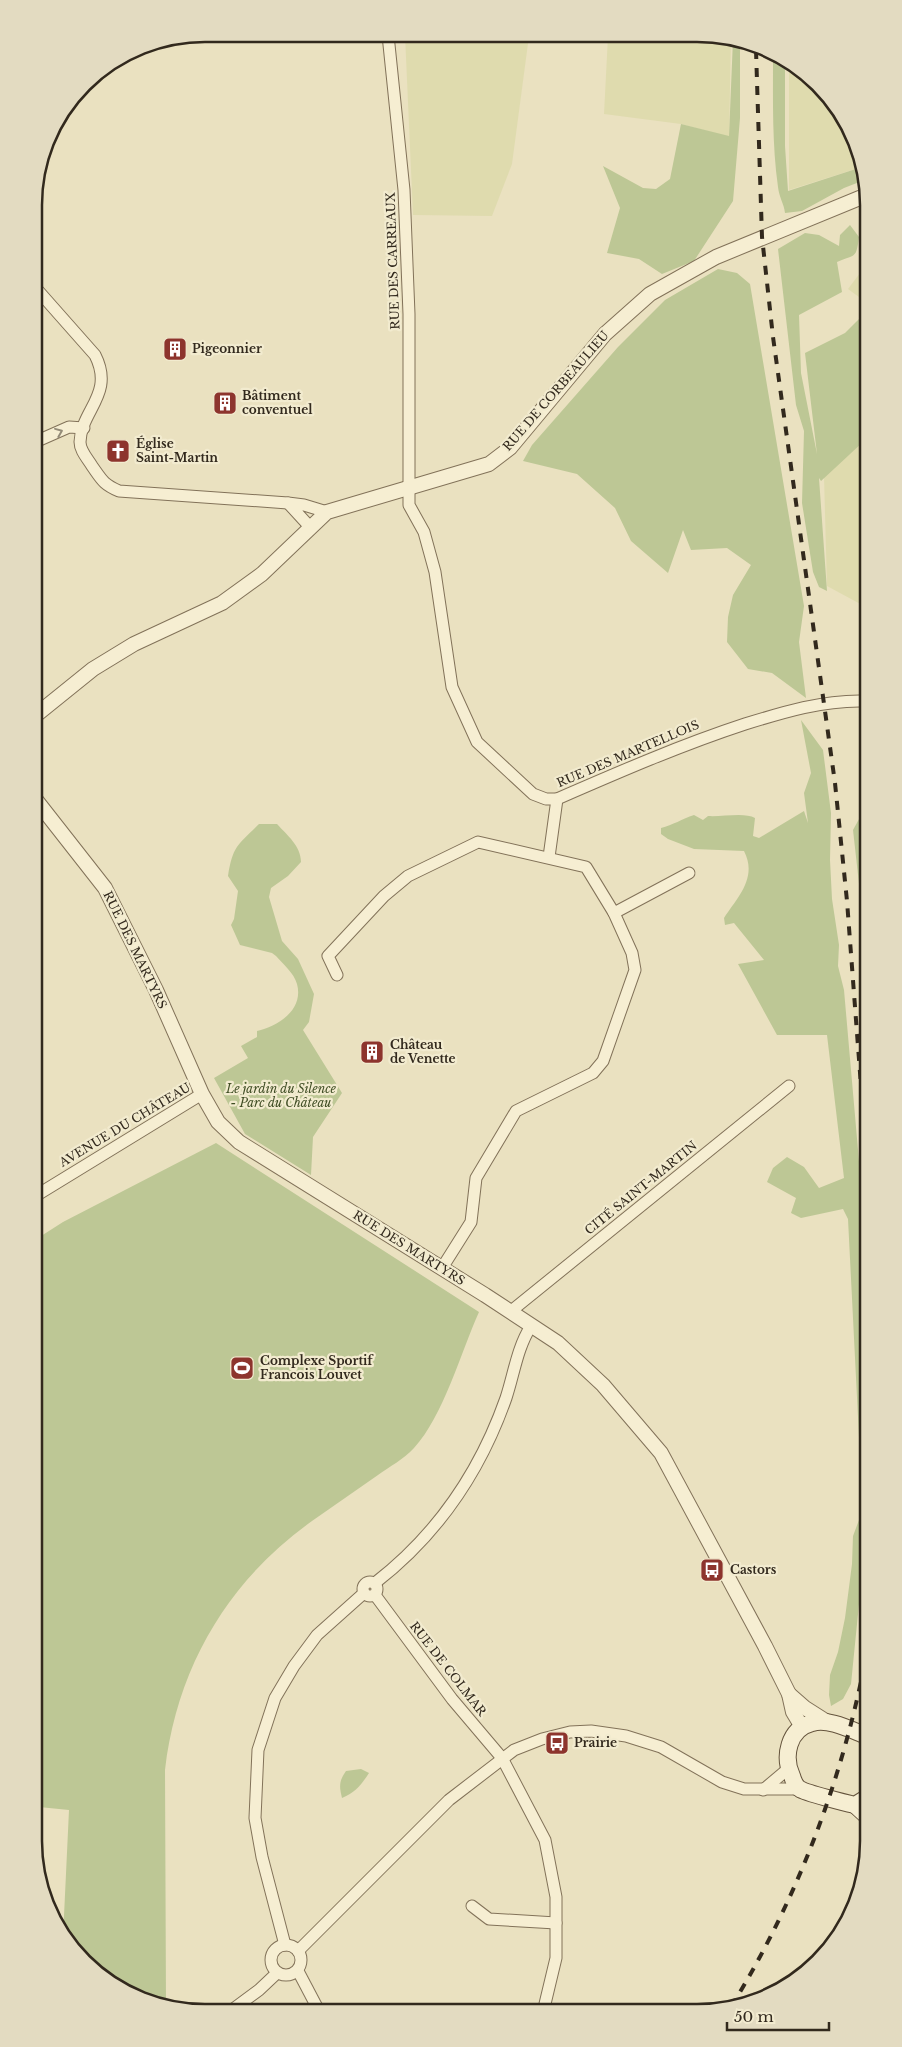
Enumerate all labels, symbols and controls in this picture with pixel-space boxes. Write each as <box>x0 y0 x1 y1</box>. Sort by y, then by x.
street label: RUE DES CARREAUX <box>383 192 402 330</box>
street label: RUE DE CORBEAULIEU <box>499 328 612 454</box>
building icon: Pigeonnier <box>162 336 188 362</box>
place label: Pigeonnier <box>192 341 262 356</box>
place label: Bâtiment conventuel <box>242 388 313 417</box>
building icon: Bâtiment conventuel <box>212 390 238 416</box>
one-way arrow <box>54 427 63 438</box>
place label: Église Saint-Martin <box>136 435 218 465</box>
church icon: Église Saint-Martin <box>105 438 131 464</box>
street label: RUE DES MARTELLOIS <box>554 717 701 790</box>
street label: RUE DES MARTYRS <box>100 888 171 1011</box>
place label: Château de Venette <box>390 1037 456 1066</box>
building icon: Château de Venette <box>359 1039 385 1065</box>
street label: AVENUE DU CHÂTEAU <box>55 1078 193 1170</box>
park label: Le jardin du Silence - Parc du Château <box>225 1081 337 1110</box>
street label: CITÉ SAINT-MARTIN <box>581 1137 700 1238</box>
street label: RUE DES MARTYRS <box>351 1207 468 1288</box>
place label: Complexe Sportif Francois Louvet <box>260 1353 374 1382</box>
sports icon: Complexe Sportif Francois Louvet <box>229 1355 255 1381</box>
bus stop icon: Castors <box>699 1557 725 1583</box>
place label: Castors <box>730 1562 777 1577</box>
street label: RUE DE COLMAR <box>407 1619 490 1719</box>
bus stop icon: Prairie <box>544 1730 570 1756</box>
place label: Prairie <box>574 1735 617 1750</box>
scale bar <box>727 2000 830 2032</box>
text: 50 m <box>734 2007 774 2026</box>

